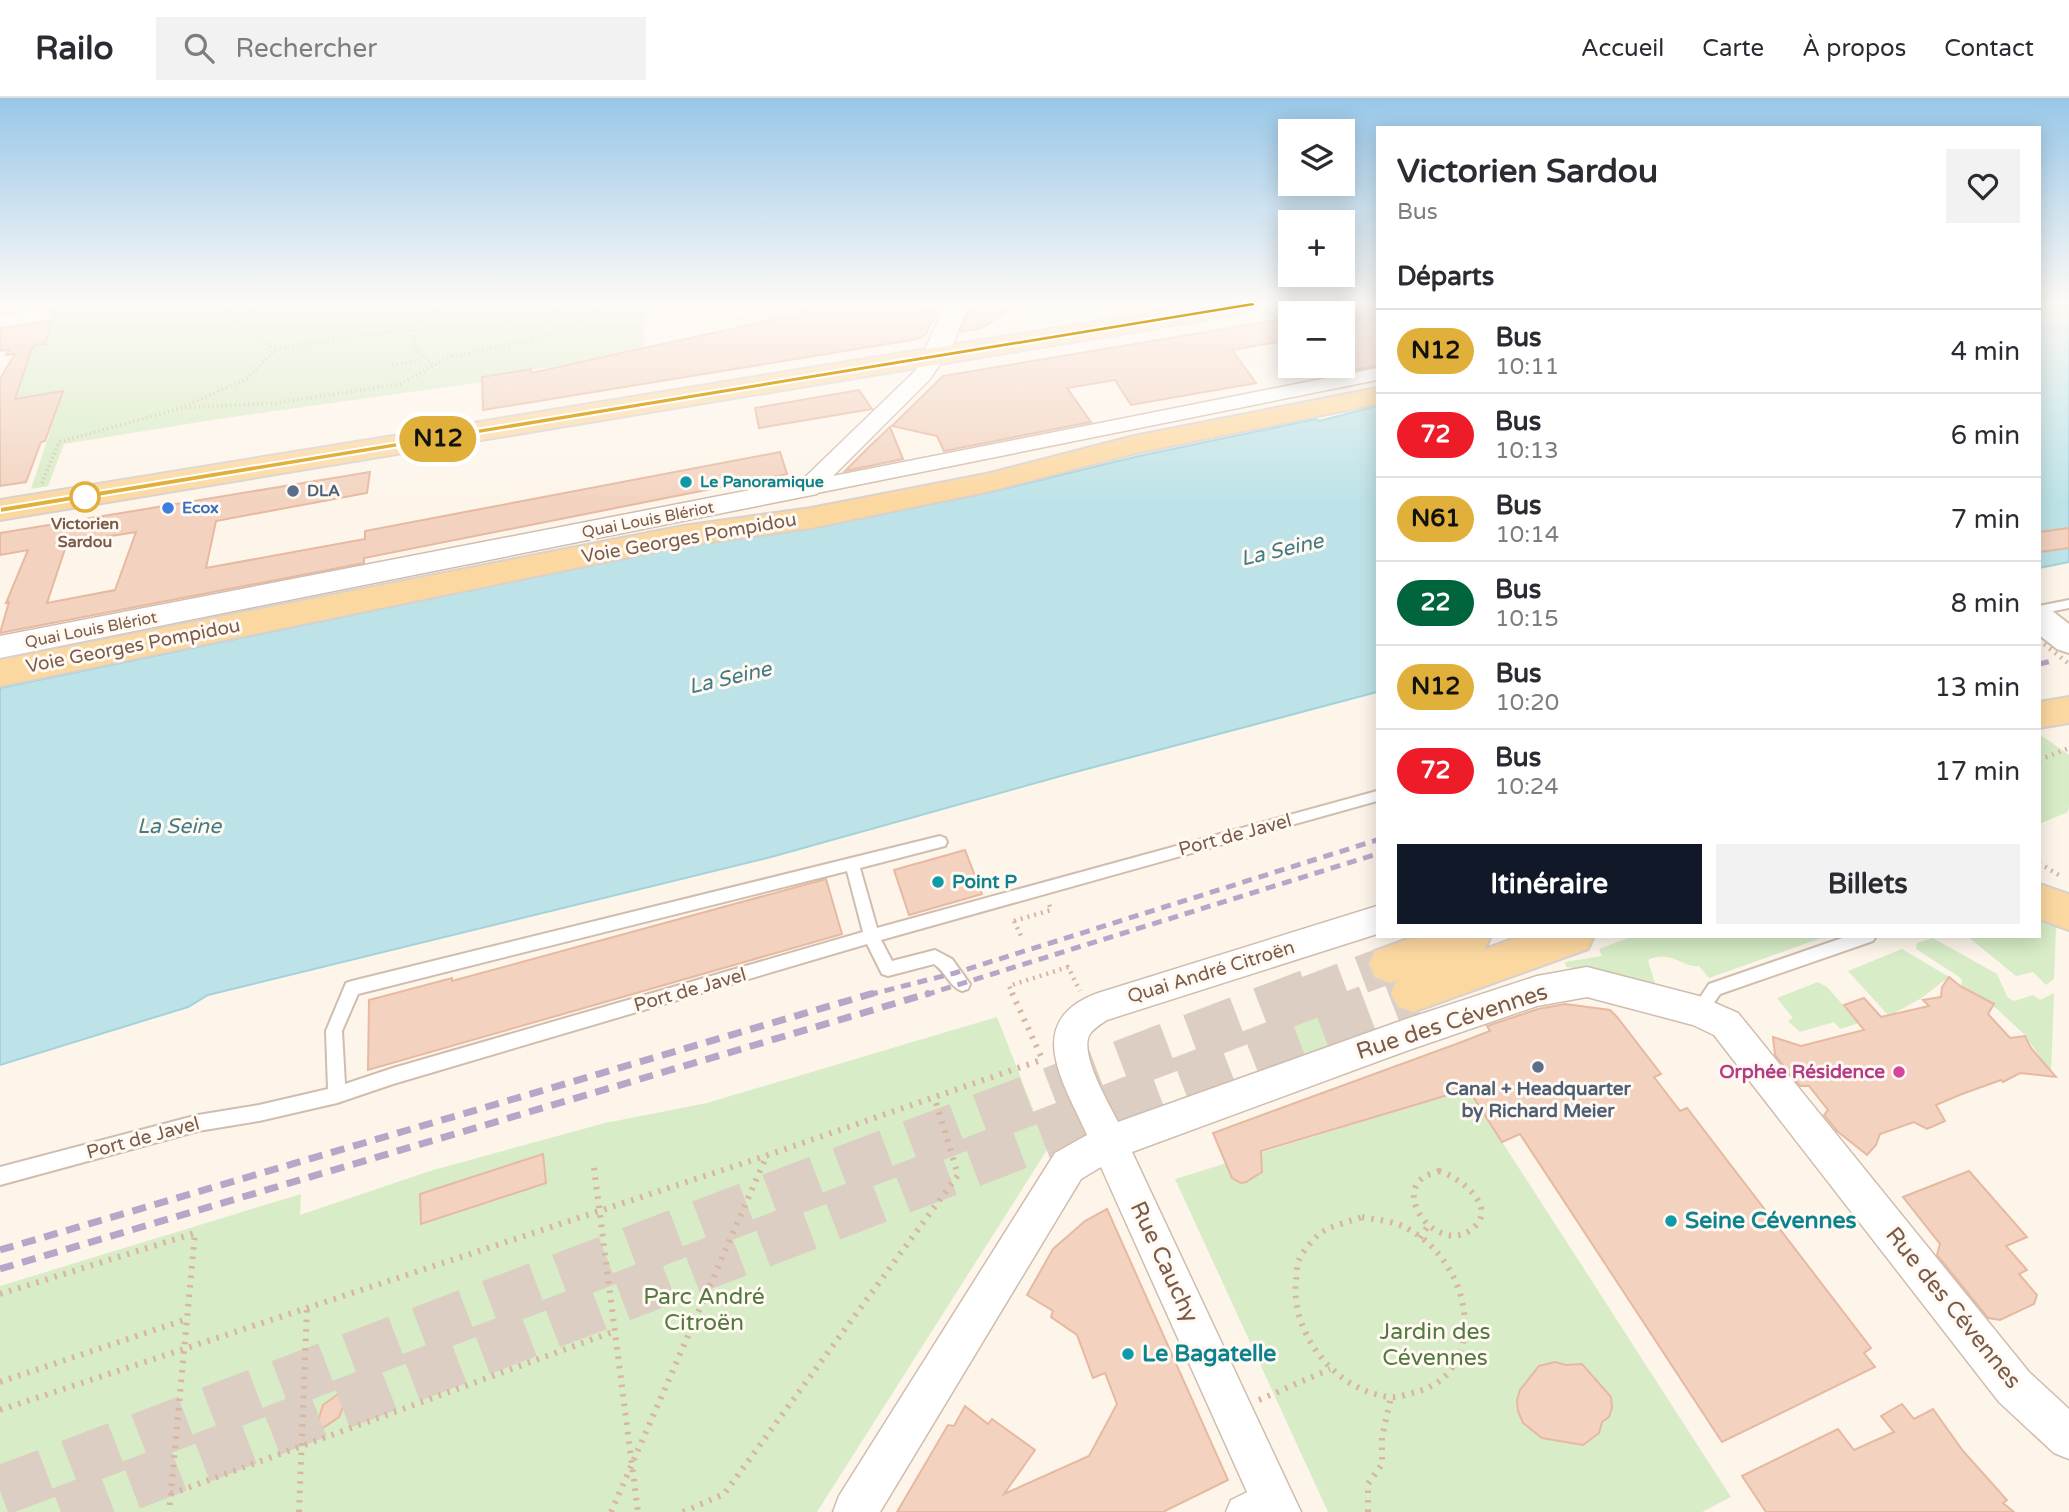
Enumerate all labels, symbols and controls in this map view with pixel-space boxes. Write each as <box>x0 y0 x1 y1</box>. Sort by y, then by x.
search box <box>156 17 646 80</box>
text: Railo <box>35 29 114 68</box>
icon: search <box>180 29 218 67</box>
text: Rechercher <box>236 33 377 64</box>
text: Accueil <box>1581 34 1664 63</box>
text: Carte <box>1702 34 1764 63</box>
text: À propos <box>1802 34 1906 63</box>
text: Contact <box>1944 34 2034 63</box>
map controls <box>1278 119 1355 378</box>
button: layers <box>1278 119 1355 196</box>
button: heart <box>1946 149 2020 223</box>
text: Victorien Sardou <box>1397 152 1658 191</box>
text: Bus <box>1397 198 1438 226</box>
button: + <box>1278 210 1355 287</box>
text: Départs <box>1397 261 1494 292</box>
button: − <box>1278 301 1355 378</box>
text: Bus <box>1495 322 1542 353</box>
text: N12 <box>1411 336 1460 365</box>
text: 4 min <box>1951 336 2020 367</box>
text: 10:11 <box>1495 353 1559 381</box>
text: Bus <box>1495 406 1541 437</box>
line badge: N12 <box>398 416 478 462</box>
text: 72 <box>1420 420 1451 449</box>
text: 6 min <box>1951 420 2020 451</box>
text: N12 <box>413 424 463 453</box>
text: 10:13 <box>1495 437 1559 465</box>
place label: Le Panoramique <box>700 472 824 492</box>
marker: Le Panoramique <box>678 474 694 490</box>
place label: DLA <box>307 481 340 501</box>
marker: Victorien Sardou <box>70 482 100 512</box>
marker: DLA <box>285 483 301 499</box>
text: Bus <box>1495 490 1542 521</box>
street label: Quai Louis Blériot <box>580 497 716 543</box>
place label: Ecox <box>182 498 219 518</box>
marker: Ecox <box>160 500 176 516</box>
text: N61 <box>1411 504 1460 533</box>
text: 7 min <box>1951 504 2020 535</box>
street label: Voie Georges Pompidou <box>580 508 798 568</box>
place label: Victorien Sardou <box>51 514 119 552</box>
text: 10:14 <box>1495 521 1559 549</box>
water label: La Seine <box>1238 528 1327 572</box>
text: Bus <box>1495 574 1541 605</box>
text: 22 <box>1420 588 1451 617</box>
text: 8 min <box>1951 588 2020 619</box>
text: 10:15 <box>1495 605 1559 633</box>
street label: Quai Louis Blériot <box>23 607 159 653</box>
street label: Voie Georges Pompidou <box>24 614 242 678</box>
water label: La Seine <box>686 656 775 700</box>
text: Bus <box>1495 658 1542 689</box>
text: N12 <box>1411 672 1460 701</box>
text: 13 min <box>1934 672 2020 703</box>
text: 10:20 <box>1495 689 1559 717</box>
text: Bus <box>1495 742 1541 773</box>
text: 72 <box>1420 756 1451 785</box>
text: 17 min <box>1934 756 2020 787</box>
text: 10:24 <box>1495 773 1559 801</box>
street label: Port de Javel <box>1176 809 1294 861</box>
water label: La Seine <box>137 814 222 839</box>
button: Itinéraire <box>1397 844 1702 924</box>
button: Billets <box>1716 844 2020 924</box>
place label: Point P <box>952 871 1017 893</box>
marker: Point P <box>930 874 946 890</box>
street label: Quai André Citroën <box>1125 936 1297 1008</box>
street label: Port de Javel <box>631 963 749 1017</box>
street label: Rue des Cévennes <box>1353 978 1551 1066</box>
marker: Canal + Headquarter by Richard Meier <box>1530 1059 1546 1075</box>
place label: Orphée Résidence <box>1719 1061 1885 1084</box>
marker: Orphée Résidence <box>1891 1064 1907 1080</box>
place label: Canal + Headquarter by Richard Meier <box>1445 1078 1632 1123</box>
street label: Port de Javel <box>84 1112 202 1164</box>
street label: Rue Cauchy <box>1124 1197 1204 1327</box>
place label: Seine Cévennes <box>1685 1207 1857 1235</box>
marker: Seine Cévennes <box>1663 1213 1679 1229</box>
street label: Rue des Cévennes <box>1879 1222 2027 1394</box>
park label: Parc André Citroën <box>643 1283 765 1337</box>
park label: Jardin des Cévennes <box>1380 1318 1490 1372</box>
place label: Le Bagatelle <box>1142 1340 1276 1368</box>
marker: Le Bagatelle <box>1120 1346 1136 1362</box>

